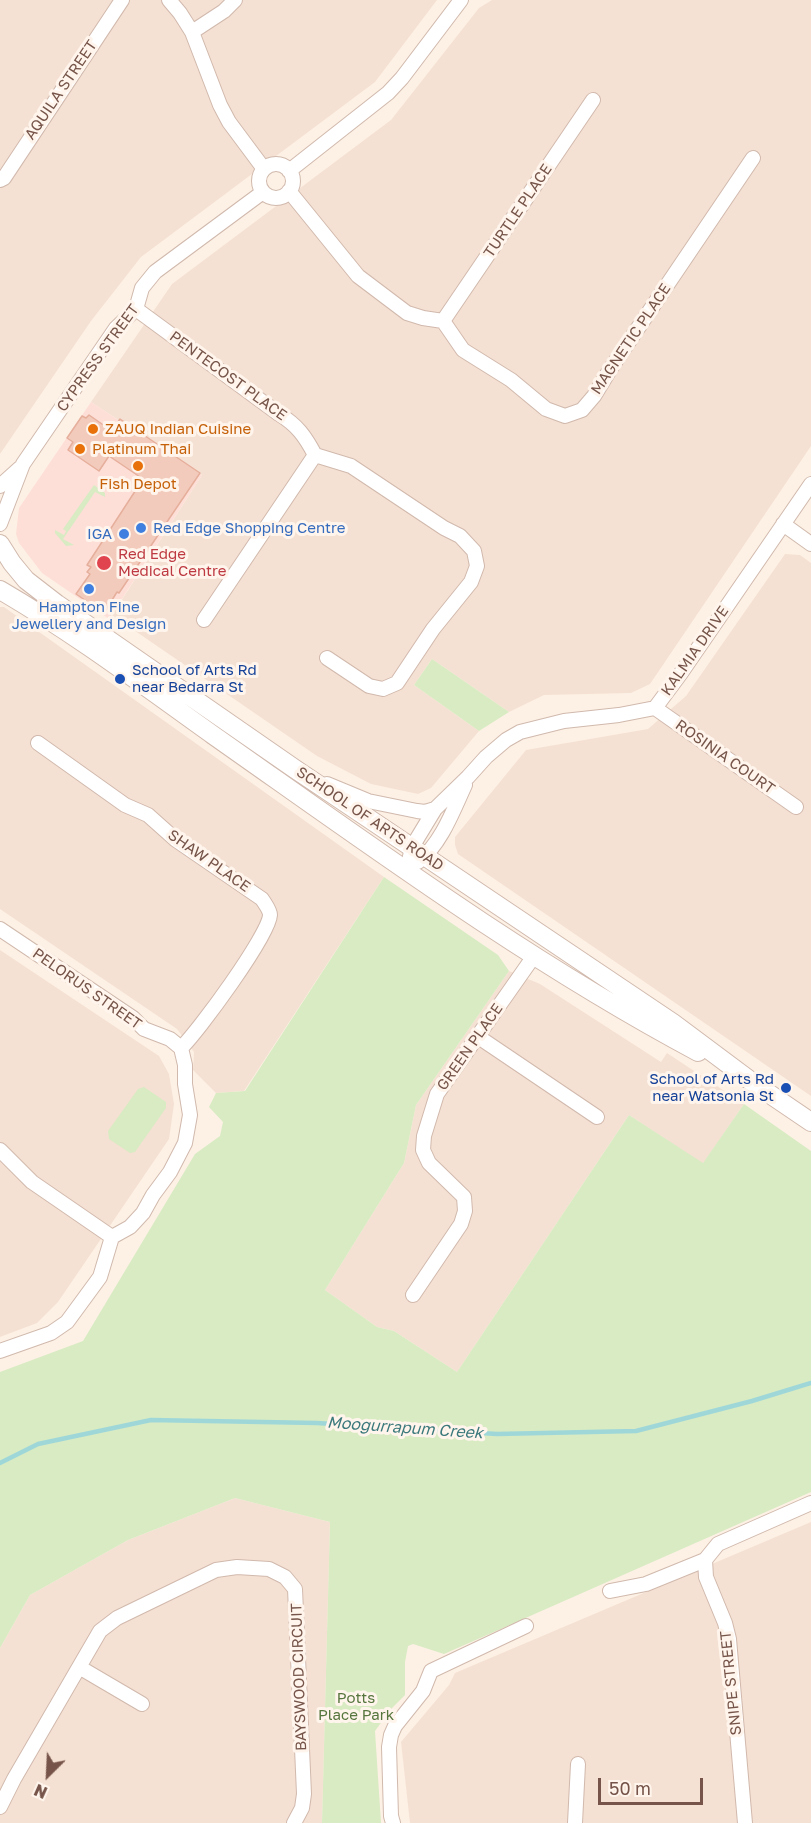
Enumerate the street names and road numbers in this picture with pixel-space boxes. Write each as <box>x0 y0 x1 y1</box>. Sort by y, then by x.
street label: AQUILA STREET <box>21 37 101 143</box>
street label: TURTLE PLACE <box>480 161 556 261</box>
street label: MAGNETIC PLACE <box>587 280 675 398</box>
street label: CYPRESS STREET <box>53 301 143 415</box>
street label: PENTECOST PLACE <box>166 327 290 425</box>
street label: KALMIA DRIVE <box>657 603 733 699</box>
street label: ROSINIA COURT <box>672 716 778 798</box>
street label: SCHOOL OF ARTS ROAD <box>293 763 447 875</box>
street label: SHAW PLACE <box>164 826 254 896</box>
street label: PELORUS STREET <box>29 945 145 1033</box>
street label: GREEN PLACE <box>433 1000 507 1094</box>
street label: BAYSWOOD CIRCUIT <box>287 1603 311 1751</box>
street label: SNIPE STREET <box>717 1630 745 1736</box>

